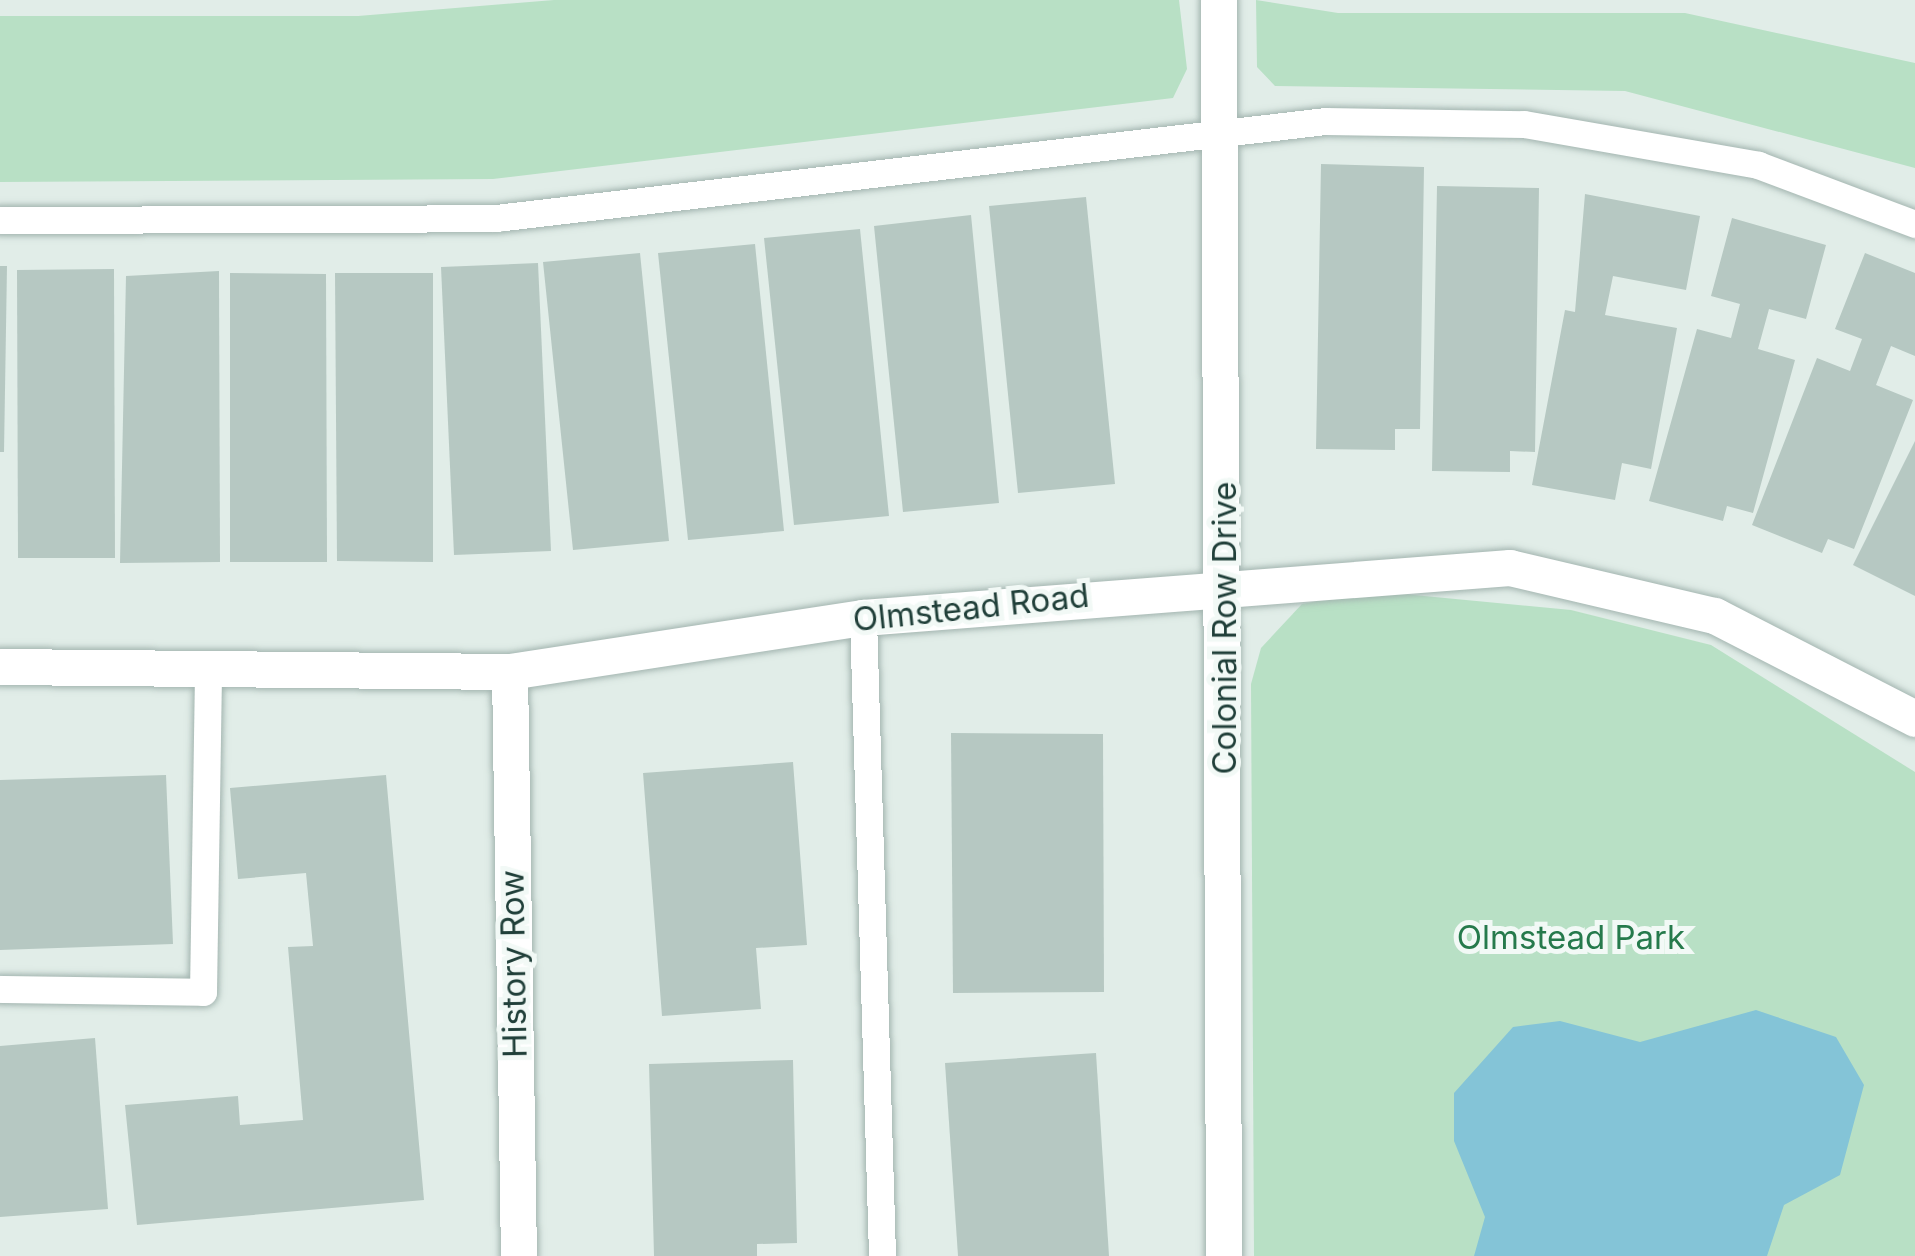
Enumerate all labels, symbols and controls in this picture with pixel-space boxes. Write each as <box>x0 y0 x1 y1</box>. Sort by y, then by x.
street label: Colonial Row Drive <box>1205 481 1245 775</box>
street label: Olmstead Road <box>851 576 1091 640</box>
street label: History Row <box>493 870 535 1058</box>
park label: Olmstead Park <box>1457 918 1685 958</box>

